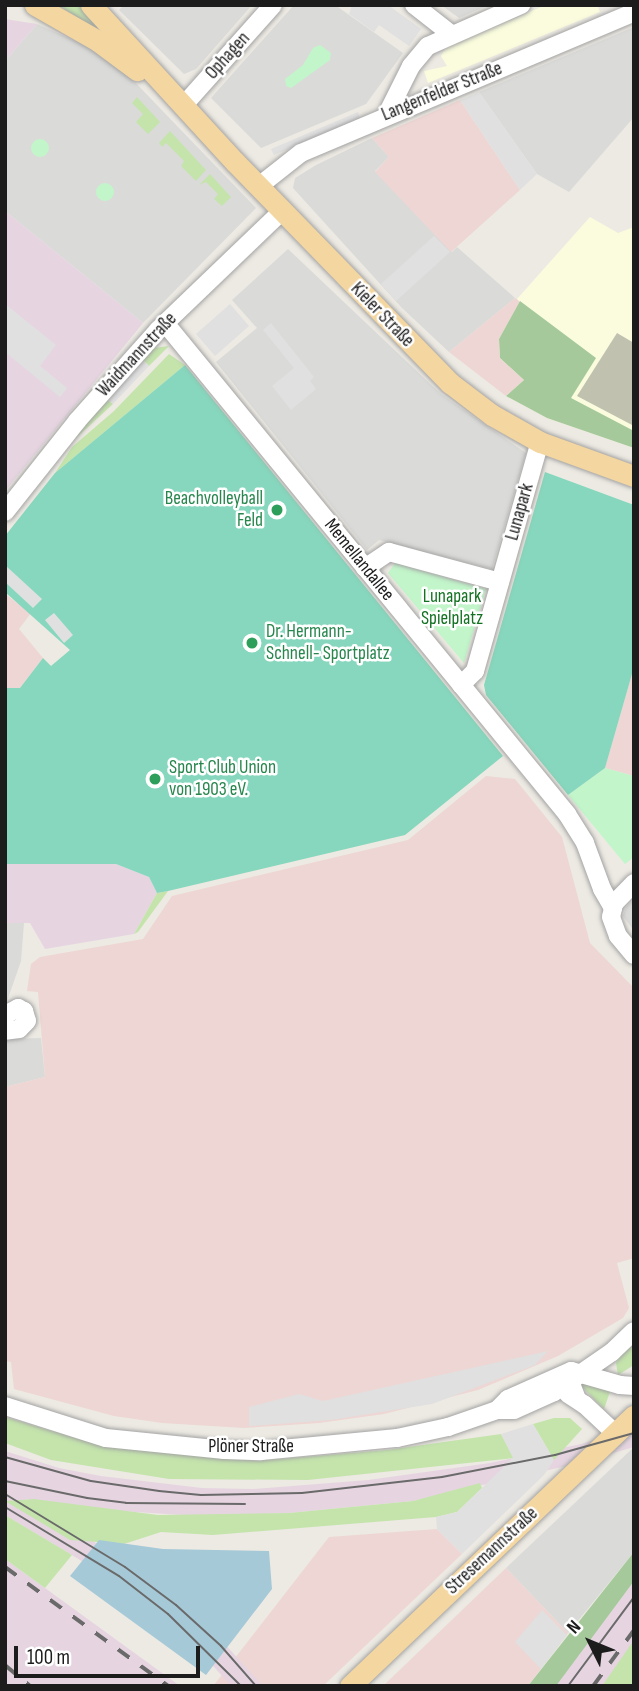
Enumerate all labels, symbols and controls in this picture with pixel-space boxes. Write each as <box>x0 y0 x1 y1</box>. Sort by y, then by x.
street label: Ophagen <box>201 28 255 84</box>
street label: Langenfelder Straße <box>378 57 506 127</box>
street label: Kieler Straße <box>346 278 418 352</box>
street label: Waidmannstraße <box>92 308 182 402</box>
street label: Lunapark <box>501 481 539 543</box>
place label: Beachvolleyball Feld <box>165 488 263 532</box>
marker: Beachvolleyball Feld <box>269 502 285 518</box>
street label: Memellandallee <box>319 514 399 606</box>
park label: Lunapark Spielplatz <box>421 586 483 630</box>
place label: Dr. Hermann- Schnell- Sportplatz <box>266 621 390 665</box>
marker: Dr. Hermann- Schnell- Sportplatz <box>244 635 260 651</box>
place label: Sport Club Union von 1903 eV. <box>169 757 276 801</box>
marker: Sport Club Union von 1903 eV. <box>147 771 163 787</box>
street label: Plöner Straße <box>208 1436 294 1458</box>
street label: Stresemannstraße <box>441 1503 543 1599</box>
north arrow <box>555 1607 625 1677</box>
text: N <box>562 1616 586 1639</box>
scale bar <box>18 1632 203 1676</box>
text: 100 m <box>27 1645 70 1670</box>

